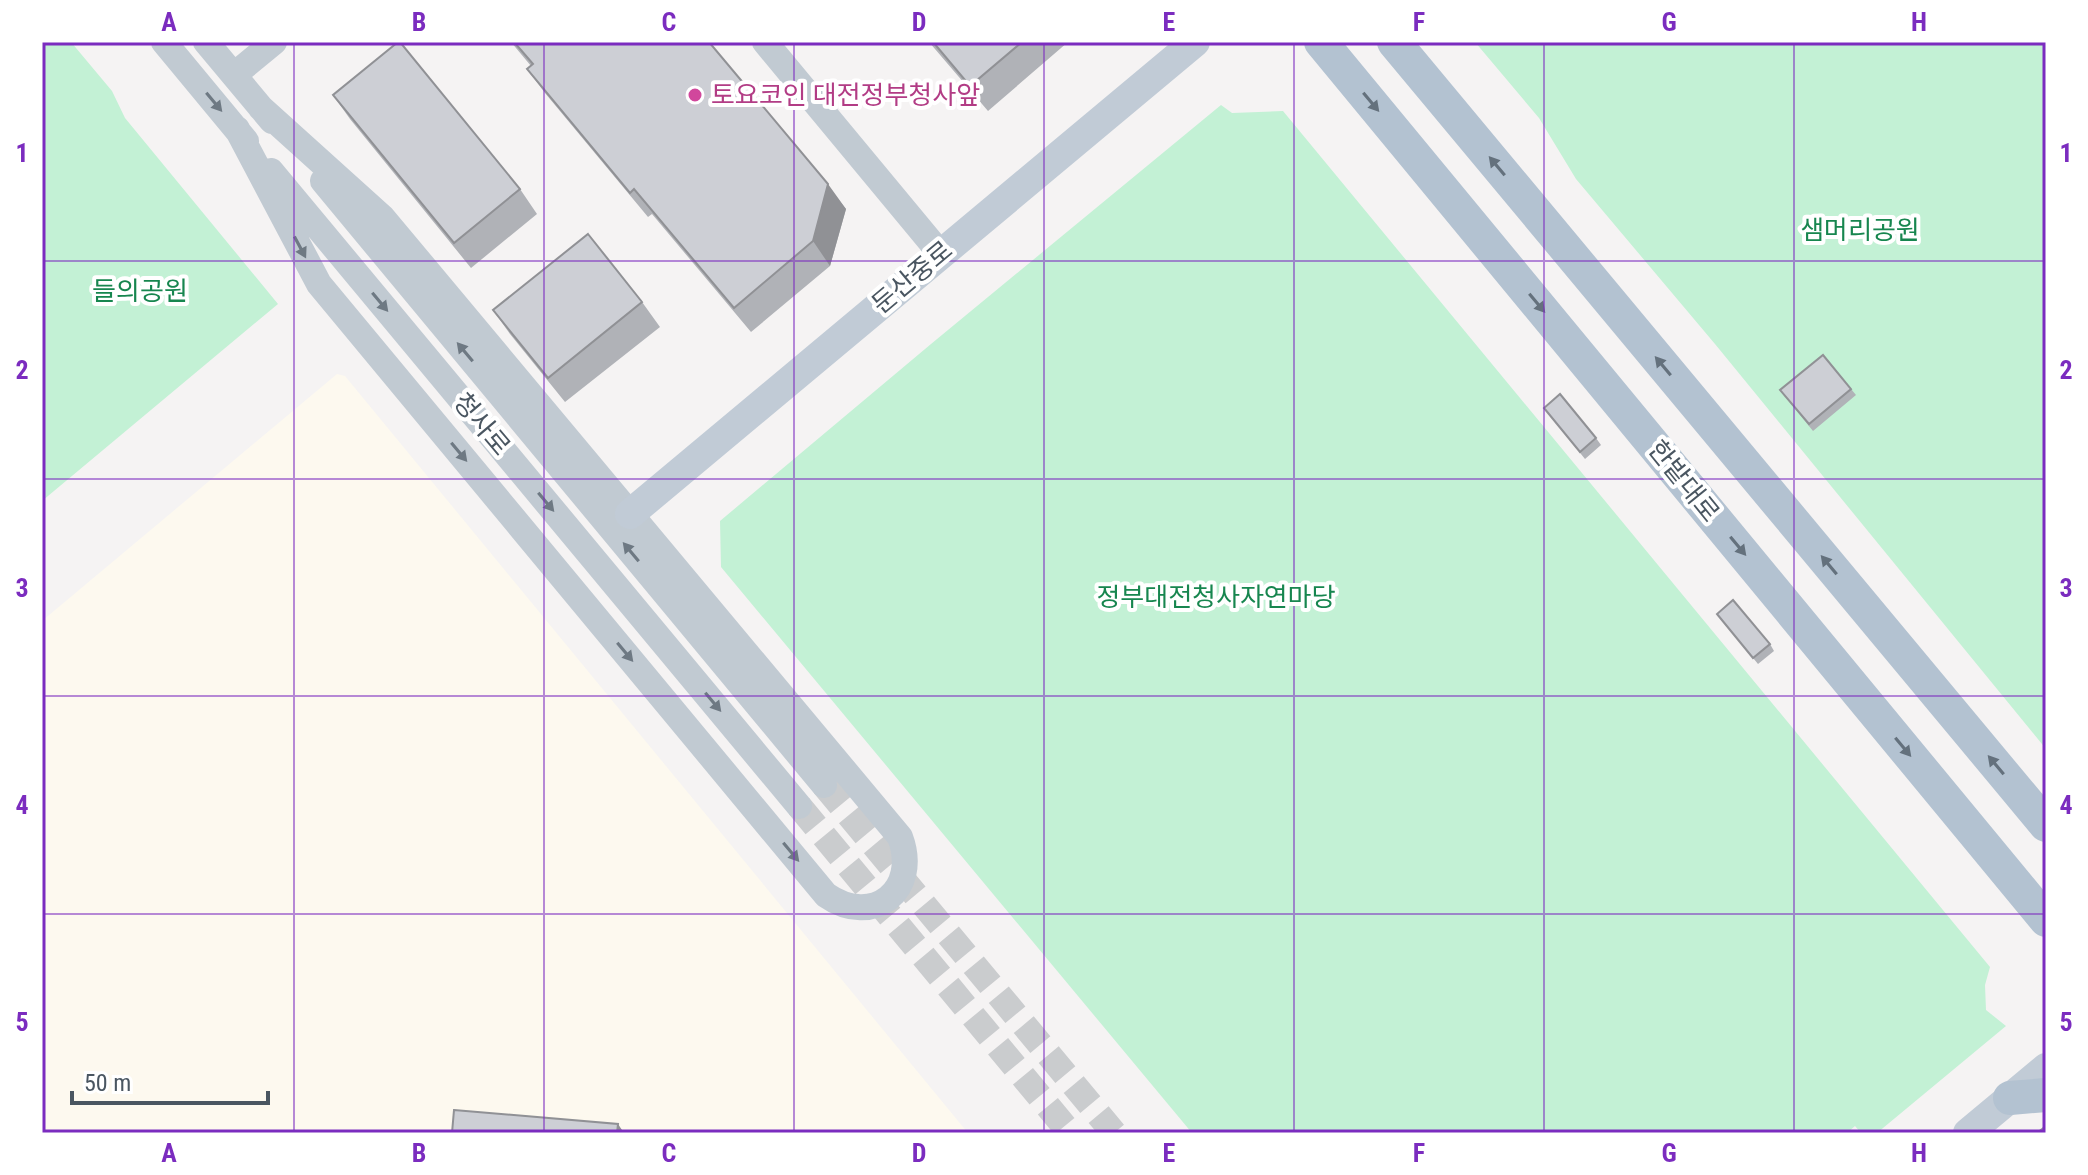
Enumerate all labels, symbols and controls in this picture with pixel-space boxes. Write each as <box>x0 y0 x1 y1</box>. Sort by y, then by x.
text: A <box>161 7 177 37</box>
text: B <box>412 7 426 37</box>
text: C <box>662 7 677 37</box>
text: D <box>912 7 926 37</box>
text: E <box>1163 7 1176 37</box>
text: F <box>1413 7 1425 37</box>
text: G <box>1661 7 1677 37</box>
text: H <box>1911 7 1927 37</box>
place label: 토요코인 대전정부청사앞 <box>711 80 980 110</box>
marker: 토요코인 대전정부청사앞 <box>686 86 704 104</box>
one-way arrow <box>205 92 222 112</box>
one-way arrow <box>1362 92 1379 112</box>
text: 1 <box>15 138 29 168</box>
text: 1 <box>2059 138 2073 168</box>
one-way arrow <box>1489 156 1506 176</box>
park label: 샘머리공원 <box>1800 215 1920 245</box>
street label: 둔산중로 <box>866 235 958 319</box>
one-way arrow <box>293 236 306 259</box>
park label: 들의공원 <box>92 276 188 306</box>
one-way arrow <box>371 292 388 312</box>
one-way arrow <box>1528 292 1545 313</box>
one-way arrow <box>457 343 474 363</box>
text: 2 <box>15 355 29 385</box>
text: 2 <box>2059 355 2073 385</box>
one-way arrow <box>1655 356 1672 376</box>
street label: 청사로 <box>447 387 517 461</box>
street label: 한밭대로 <box>1642 434 1726 528</box>
one-way arrow <box>450 442 467 462</box>
one-way arrow <box>537 492 554 512</box>
one-way arrow <box>1729 536 1746 557</box>
one-way arrow <box>623 543 640 563</box>
one-way arrow <box>1821 555 1838 576</box>
text: 3 <box>15 573 29 603</box>
text: 3 <box>2059 573 2073 603</box>
park label: 정부대전청사자연마당 <box>1096 582 1336 612</box>
one-way arrow <box>616 642 633 662</box>
one-way arrow <box>704 692 720 712</box>
one-way arrow <box>1894 737 1911 757</box>
one-way arrow <box>1988 755 2005 775</box>
text: 4 <box>15 790 29 820</box>
text: 4 <box>2059 790 2073 820</box>
one-way arrow <box>782 842 799 862</box>
text: 5 <box>15 1007 29 1037</box>
text: 5 <box>2059 1007 2073 1037</box>
scale bar <box>72 1055 268 1105</box>
text: 50 m <box>84 1069 131 1097</box>
text: A <box>161 1138 177 1168</box>
text: B <box>412 1138 426 1168</box>
text: C <box>662 1138 677 1168</box>
text: D <box>912 1138 926 1168</box>
text: E <box>1163 1138 1176 1168</box>
text: F <box>1413 1138 1425 1168</box>
text: G <box>1661 1138 1677 1168</box>
text: H <box>1911 1138 1927 1168</box>

